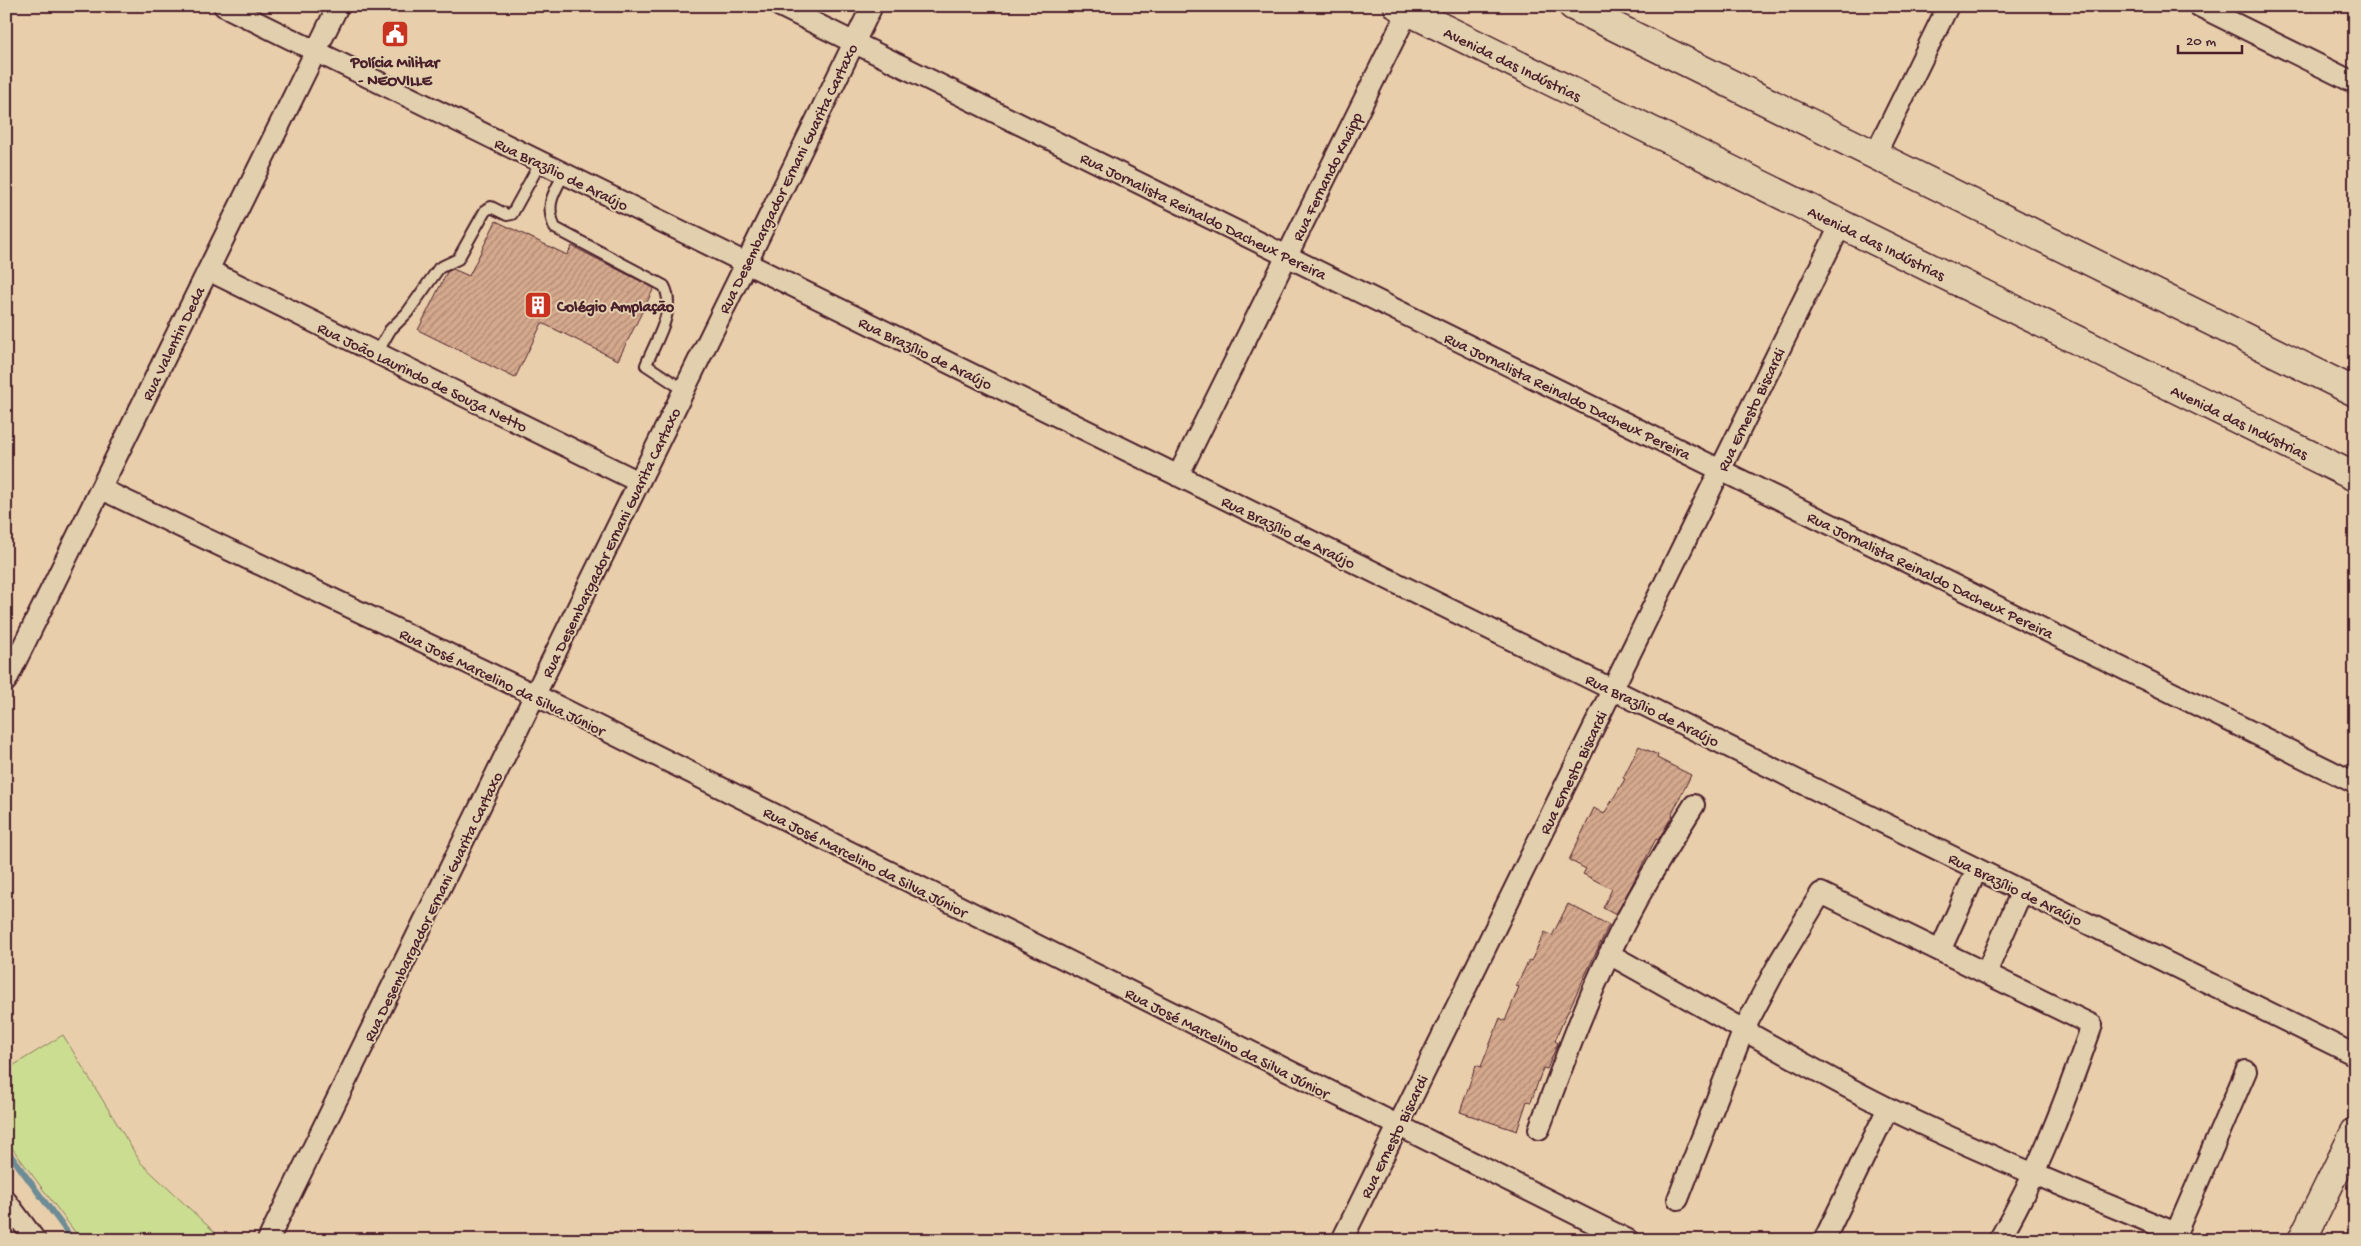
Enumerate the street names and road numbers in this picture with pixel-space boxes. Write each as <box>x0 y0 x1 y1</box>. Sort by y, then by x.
street label: Avenida das Indústrias <box>1440 25 1584 108</box>
street label: Rua Desembargador Ernani Guarita Cartaxo <box>716 41 864 318</box>
street label: Rua Fernando Knaipp <box>1290 110 1369 245</box>
street label: Rua Brazílio de Araújo <box>490 135 631 217</box>
street label: Rua Jornalista Reinaldo Dacheux Pereira <box>1076 150 1330 287</box>
street label: Avenida das Indústrias <box>1804 204 1948 287</box>
street label: Rua Valentin Deda <box>139 284 211 404</box>
street label: Rua Brazílio de Araújo <box>854 314 995 396</box>
street label: Rua João Laurindo de Souza Netto <box>313 320 530 438</box>
street label: Rua Jornalista Reinaldo Dacheux Pereira <box>1440 330 1694 467</box>
street label: Rua Ernesto Biscardi <box>1715 346 1791 475</box>
street label: Avenida das Indústrias <box>2167 383 2311 466</box>
street label: Rua Desembargador Ernani Guarita Cartaxo <box>539 405 687 682</box>
street label: Rua Brazílio de Araújo <box>1217 493 1358 575</box>
street label: Rua Jornalista Reinaldo Dacheux Pereira <box>1803 509 2057 646</box>
street label: Rua José Marcelino da Silva Júnior <box>395 626 609 743</box>
street label: Rua Brazílio de Araújo <box>1581 671 1722 753</box>
street label: Rua Ernesto Biscardi <box>1537 709 1613 838</box>
street label: Rua Desembargador Ernani Guarita Cartaxo <box>361 769 509 1046</box>
street label: Rua José Marcelino da Silva Júnior <box>759 804 971 925</box>
street label: Rua Brazílio de Araújo <box>1944 850 2085 932</box>
street label: Rua José Marcelino da Silva Júnior <box>1121 985 1333 1106</box>
street label: Rua Ernesto Biscardi <box>1358 1073 1434 1202</box>

